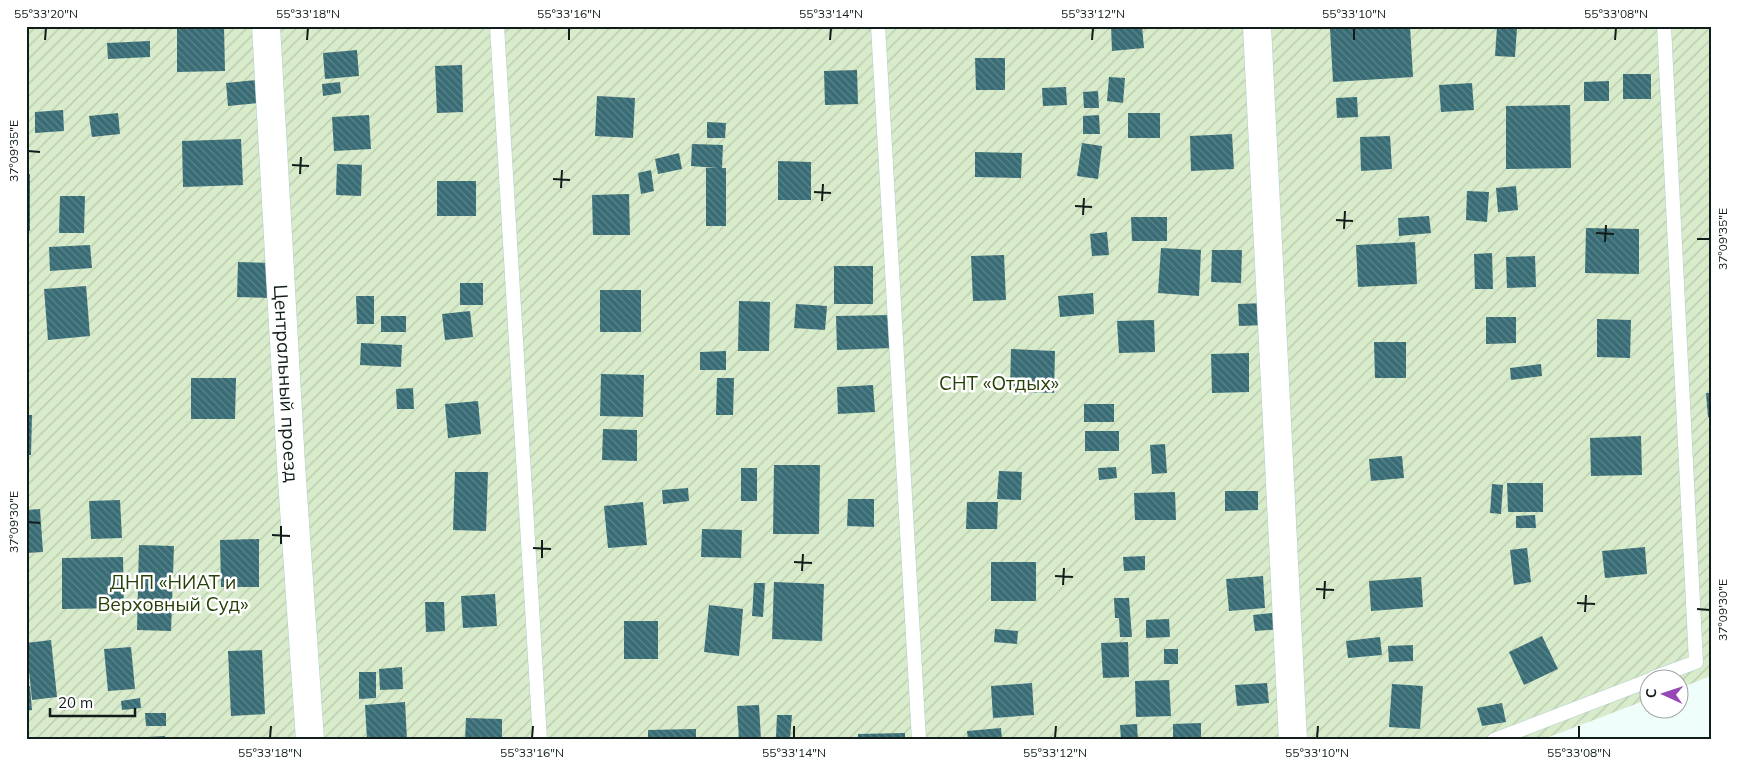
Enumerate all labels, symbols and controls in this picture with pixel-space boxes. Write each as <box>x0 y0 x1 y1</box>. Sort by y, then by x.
text: 55°33'20"N <box>14 6 78 21</box>
text: 55°33'18"N <box>276 6 340 21</box>
text: 55°33'16"N <box>537 6 601 21</box>
text: 55°33'14"N <box>799 6 863 21</box>
text: 55°33'12"N <box>1061 6 1125 21</box>
text: 55°33'10"N <box>1322 6 1386 21</box>
text: 55°33'08"N <box>1584 6 1648 21</box>
text: 37°09'35"E <box>6 120 21 182</box>
text: 37°09'35"E <box>1715 208 1730 270</box>
street label: Центральный проезд <box>269 284 304 484</box>
park label: СНТ «Отдых» <box>939 371 1059 395</box>
text: 37°09'30"E <box>6 491 21 553</box>
park label: ДНП «НИАТ и Верховный Суд» <box>97 570 249 616</box>
text: 37°09'30"E <box>1715 579 1730 641</box>
north arrow <box>1640 668 1690 718</box>
scale bar <box>50 686 135 718</box>
text: С <box>1642 688 1660 699</box>
text: 20 m <box>58 693 93 712</box>
text: 55°33'18"N <box>238 745 302 760</box>
text: 55°33'16"N <box>500 745 564 760</box>
text: 55°33'14"N <box>762 745 826 760</box>
text: 55°33'12"N <box>1023 745 1087 760</box>
text: 55°33'10"N <box>1285 745 1349 760</box>
text: 55°33'08"N <box>1547 745 1611 760</box>

